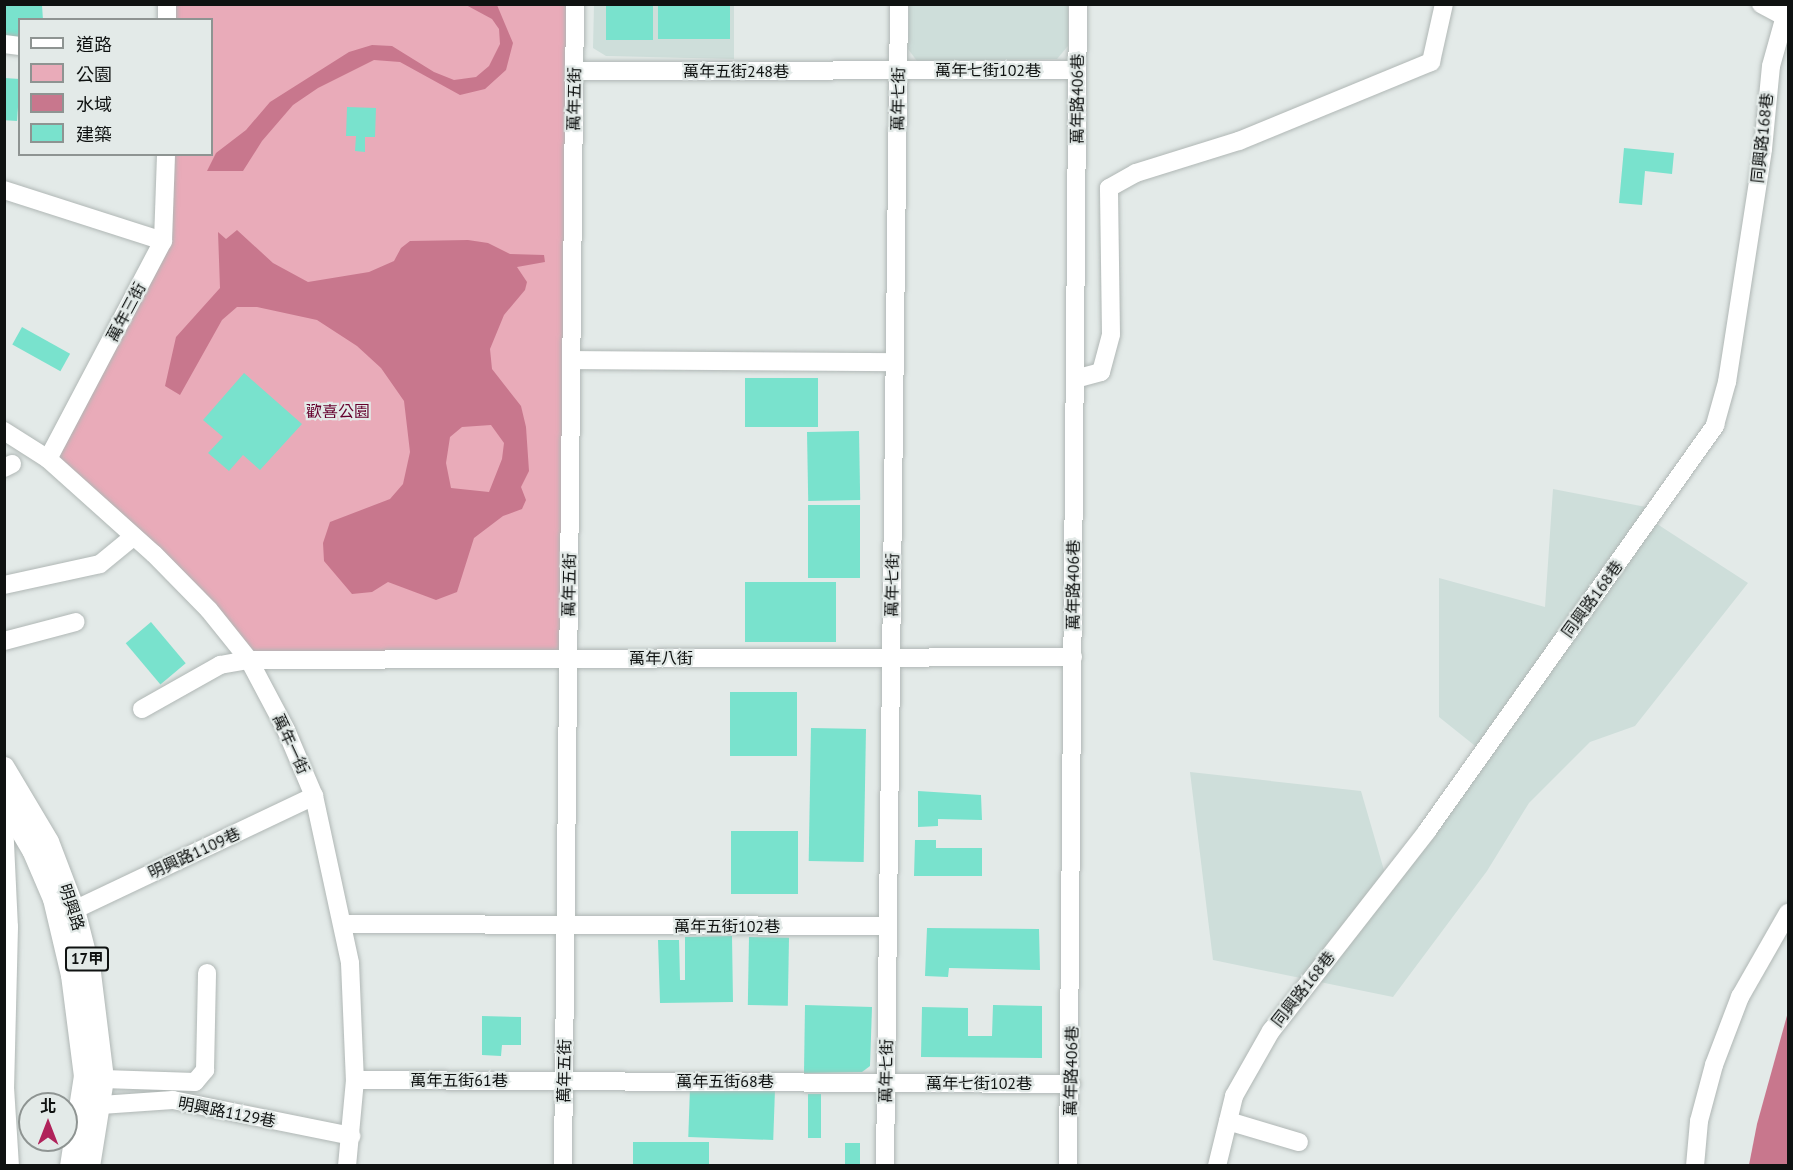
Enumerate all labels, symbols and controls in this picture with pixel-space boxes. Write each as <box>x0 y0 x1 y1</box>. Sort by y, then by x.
legend <box>18 18 213 156</box>
text: 道路 <box>76 33 112 56</box>
street label: 萬年路406巷 <box>1067 54 1087 144</box>
street label: 萬年七街102巷 <box>935 60 1041 80</box>
street label: 萬年五街248巷 <box>683 61 789 81</box>
text: 公園 <box>76 63 112 86</box>
street label: 萬年五街 <box>564 67 584 131</box>
street label: 萬年七街 <box>888 67 908 131</box>
street label: 同興路168巷 <box>1748 92 1776 184</box>
text: 水域 <box>76 93 112 116</box>
text: 建築 <box>76 123 112 146</box>
street label: 萬年三街 <box>103 279 149 345</box>
park label: 歡喜公園 <box>306 401 370 421</box>
street label: 萬年路406巷 <box>1063 540 1083 630</box>
street label: 萬年五街 <box>559 553 579 617</box>
street label: 萬年七街 <box>882 553 902 617</box>
street label: 同興路168巷 <box>1558 557 1626 641</box>
street label: 萬年八街 <box>629 648 693 668</box>
street label: 萬年一街 <box>269 711 313 777</box>
street label: 明興路1109巷 <box>145 823 243 883</box>
street label: 明興路 <box>55 881 89 933</box>
street label: 萬年五街102巷 <box>674 916 780 936</box>
road number: 17甲 <box>64 947 110 971</box>
street label: 同興路168巷 <box>1268 948 1338 1030</box>
street label: 萬年路406巷 <box>1061 1026 1081 1116</box>
street label: 萬年五街 <box>554 1039 574 1103</box>
street label: 萬年七街 <box>876 1039 896 1103</box>
street label: 萬年五街61巷 <box>410 1070 508 1090</box>
street label: 萬年五街68巷 <box>676 1071 774 1091</box>
street label: 萬年七街102巷 <box>926 1073 1032 1093</box>
north arrow <box>18 1092 78 1152</box>
street label: 明興路1129巷 <box>177 1093 277 1131</box>
text: 北 <box>40 1096 56 1116</box>

